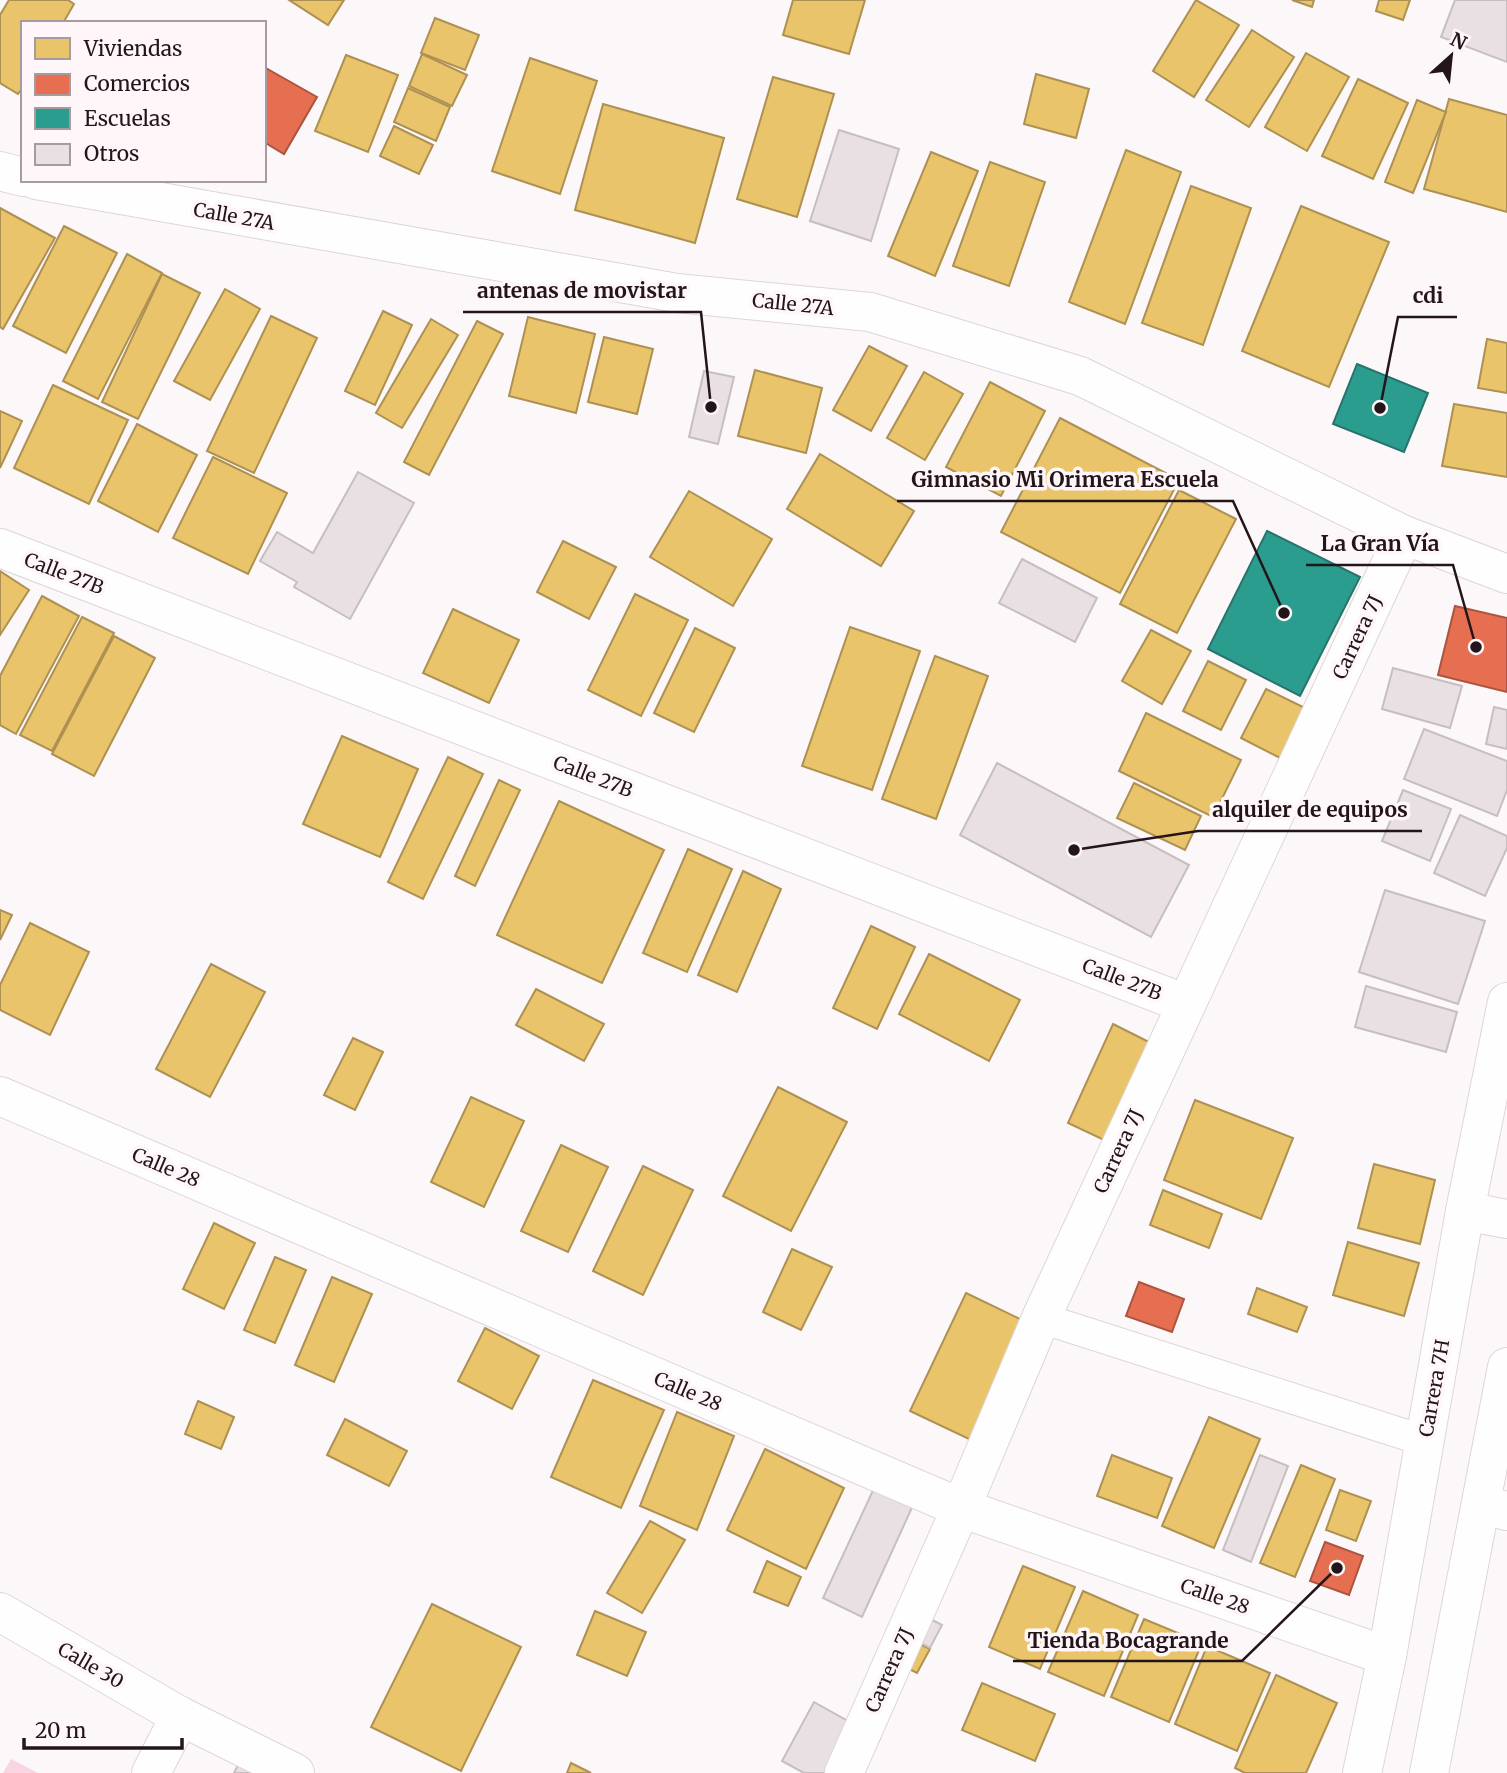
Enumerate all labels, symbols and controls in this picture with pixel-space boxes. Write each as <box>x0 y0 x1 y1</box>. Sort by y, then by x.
legend <box>21 21 266 182</box>
north arrow <box>1416 21 1486 91</box>
text: N <box>1447 27 1471 55</box>
text: Viviendas <box>83 35 182 62</box>
text: Comercios <box>84 70 190 97</box>
text: Escuelas <box>84 105 171 132</box>
text: Otros <box>84 140 139 167</box>
street label: Calle 27A <box>192 197 277 235</box>
callout: antenas de movistar <box>463 270 701 312</box>
callout: cdi <box>1398 275 1457 317</box>
text: antenas de movistar <box>477 277 687 304</box>
text: cdi <box>1413 282 1443 309</box>
street label: Calle 27A <box>751 288 836 320</box>
callout: Gimnasio Mi Orimera Escuela <box>897 459 1233 501</box>
text: Gimnasio Mi Orimera Escuela <box>911 466 1219 493</box>
callout: La Gran Vía <box>1306 523 1453 565</box>
text: La Gran Vía <box>1320 530 1440 557</box>
street label: Calle 27B <box>21 547 107 599</box>
street label: Carrera 7J <box>1327 591 1387 683</box>
street label: Calle 27B <box>550 750 636 802</box>
callout: alquiler de equipos <box>1198 789 1422 831</box>
text: alquiler de equipos <box>1212 796 1408 823</box>
street label: Calle 27B <box>1079 953 1165 1005</box>
street label: Carrera 7J <box>1088 1105 1148 1197</box>
street label: Calle 28 <box>128 1142 204 1192</box>
street label: Carrera 7H <box>1414 1337 1454 1439</box>
street label: Calle 28 <box>650 1366 726 1416</box>
street label: Calle 28 <box>1177 1573 1253 1619</box>
callout: Tienda Bocagrande <box>1013 1619 1242 1661</box>
street label: Carrera 7J <box>860 1624 918 1716</box>
text: Tienda Bocagrande <box>1027 1627 1229 1654</box>
street label: Calle 30 <box>54 1637 128 1693</box>
scale bar <box>24 1706 182 1750</box>
text: 20 m <box>35 1717 87 1744</box>

